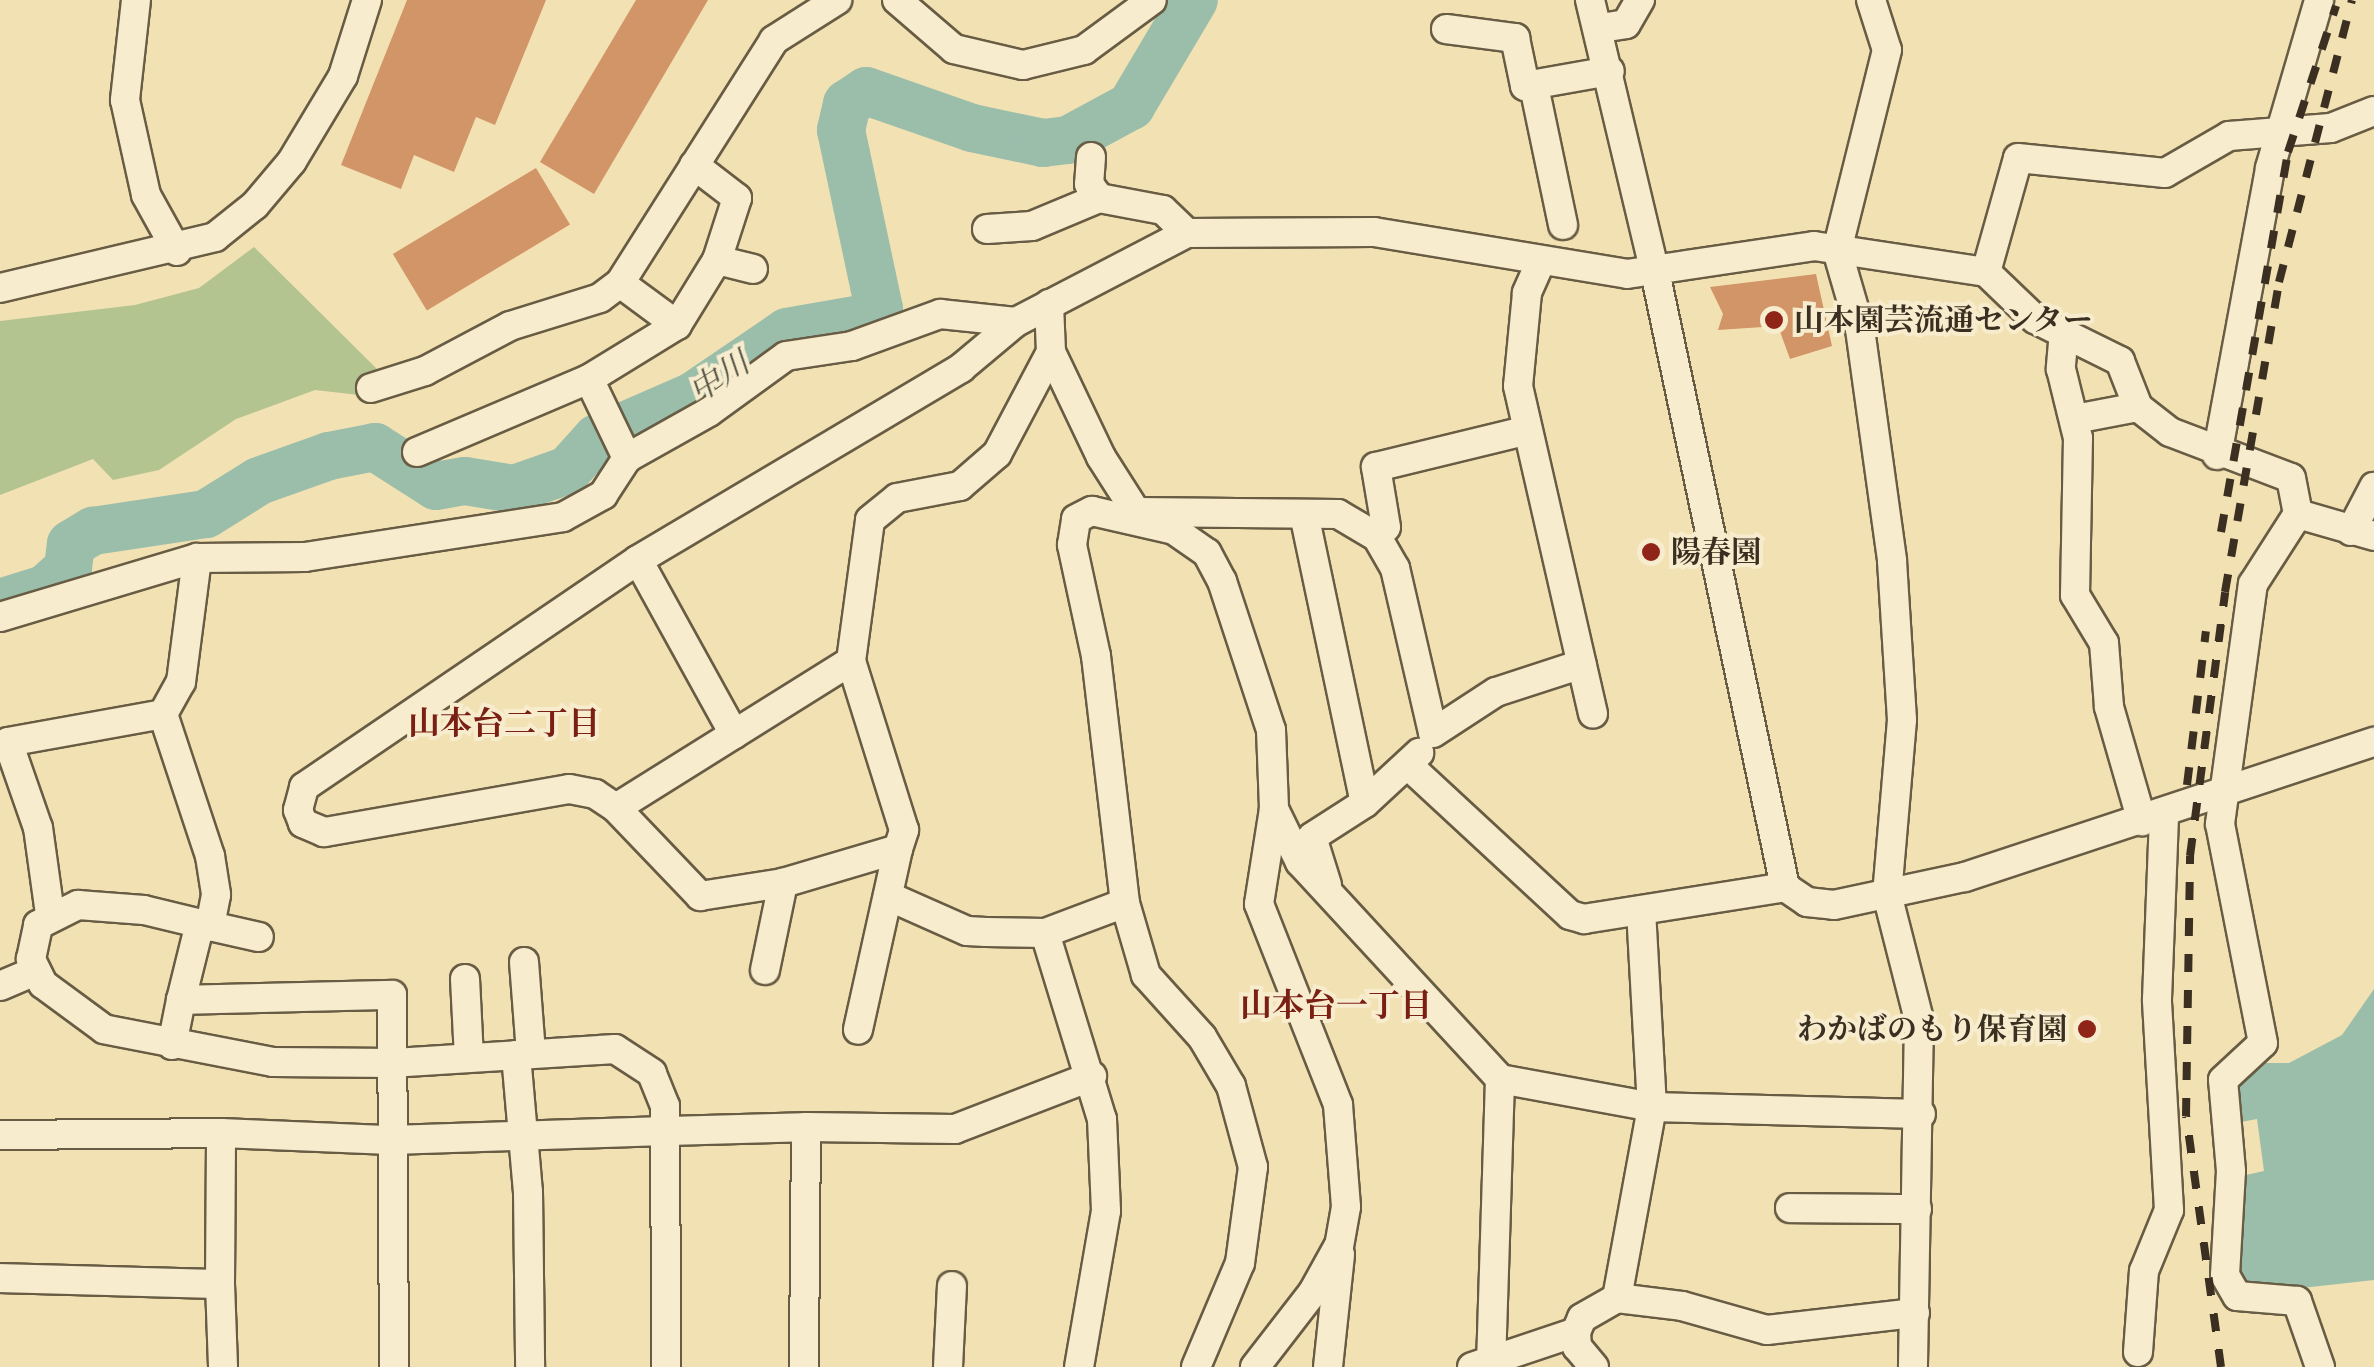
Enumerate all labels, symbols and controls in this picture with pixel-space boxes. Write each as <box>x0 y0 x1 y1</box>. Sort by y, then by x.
place label: 山本園芸流通センター <box>1794 302 2094 338</box>
marker: 山本園芸流通センター <box>1763 309 1785 331</box>
water label: 中川 <box>682 343 756 411</box>
place label: 陽春園 <box>1671 534 1761 570</box>
marker: 陽春園 <box>1640 541 1662 563</box>
district label: 山本台二丁目 <box>408 704 600 742</box>
district label: 山本台一丁目 <box>1240 986 1432 1024</box>
place label: わかばのもり保育園 <box>1797 1011 2067 1047</box>
marker: わかばのもり保育園 <box>2076 1018 2098 1040</box>

